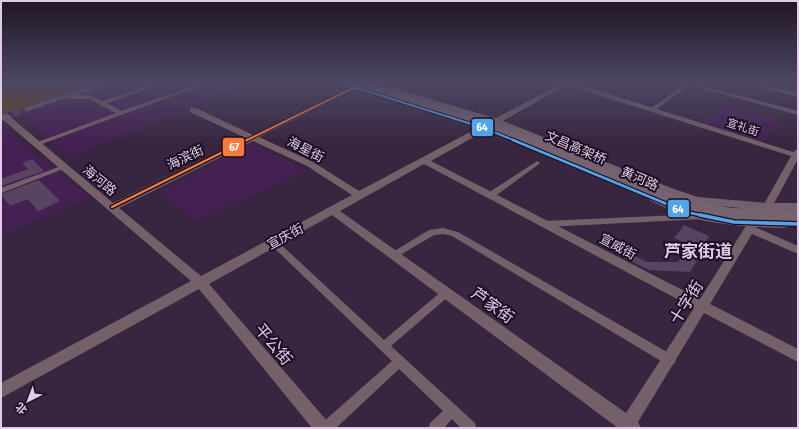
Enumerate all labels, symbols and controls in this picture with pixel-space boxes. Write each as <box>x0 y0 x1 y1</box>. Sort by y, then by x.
street label: 宣礼街 <box>725 116 761 139</box>
line badge: 64 <box>471 118 494 137</box>
text: 64 <box>476 121 488 134</box>
street label: 文昌高架桥 <box>543 128 609 167</box>
street label: 海星街 <box>285 134 327 165</box>
line badge: 67 <box>222 137 245 157</box>
text: 67 <box>229 141 239 154</box>
street label: 海滨街 <box>164 142 206 173</box>
street label: 海河路 <box>80 162 119 199</box>
street label: 黄河路 <box>619 164 661 193</box>
line badge: 64 <box>667 199 690 218</box>
text: 64 <box>672 203 684 216</box>
street label: 宣庆街 <box>264 221 306 252</box>
street label: 宣威街 <box>597 231 639 262</box>
district label: 芦家街道 <box>664 241 732 262</box>
street label: 十字街 <box>666 277 707 328</box>
street label: 芦家街 <box>468 284 518 327</box>
street label: 平公街 <box>251 320 296 369</box>
north arrow <box>8 381 48 421</box>
text: 北 <box>13 400 30 417</box>

